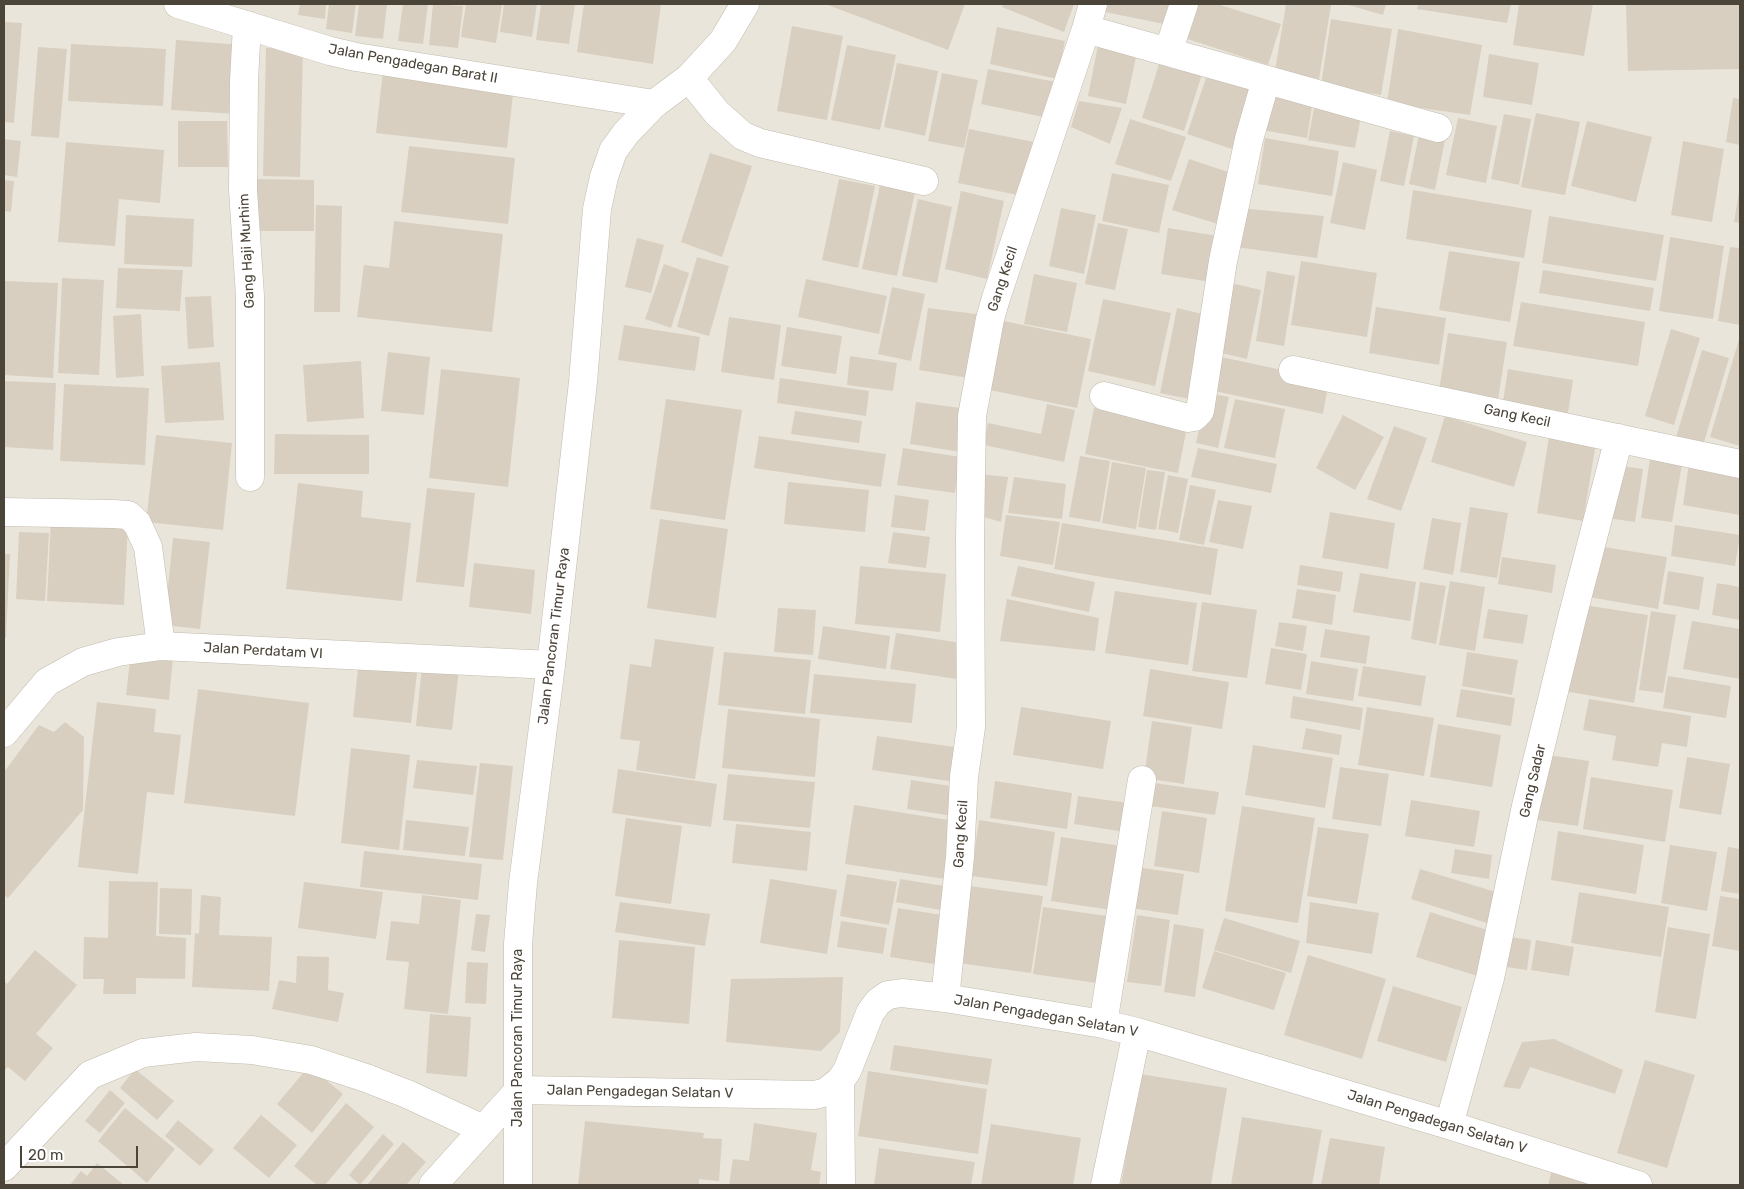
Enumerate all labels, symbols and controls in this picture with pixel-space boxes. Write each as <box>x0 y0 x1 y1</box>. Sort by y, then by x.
street label: Jalan Pengadegan Barat II <box>327 41 499 87</box>
street label: Gang Haji Murhim <box>236 193 258 309</box>
street label: Gang Kecil <box>985 244 1021 314</box>
street label: Gang Kecil <box>1482 401 1552 431</box>
street label: Jalan Pancoran Timur Raya <box>535 547 573 725</box>
street label: Jalan Perdatam VI <box>203 639 323 663</box>
street label: Gang Sadar <box>1516 742 1550 820</box>
street label: Gang Kecil <box>950 800 972 868</box>
street label: Jalan Pancoran Timur Raya <box>510 949 526 1127</box>
street label: Jalan Pengadegan Selatan V <box>952 991 1140 1041</box>
street label: Jalan Pengadegan Selatan V <box>546 1082 734 1102</box>
street label: Jalan Pengadegan Selatan V <box>1345 1087 1529 1157</box>
scale bar <box>22 1136 140 1168</box>
text: 20 m <box>28 1146 63 1164</box>

